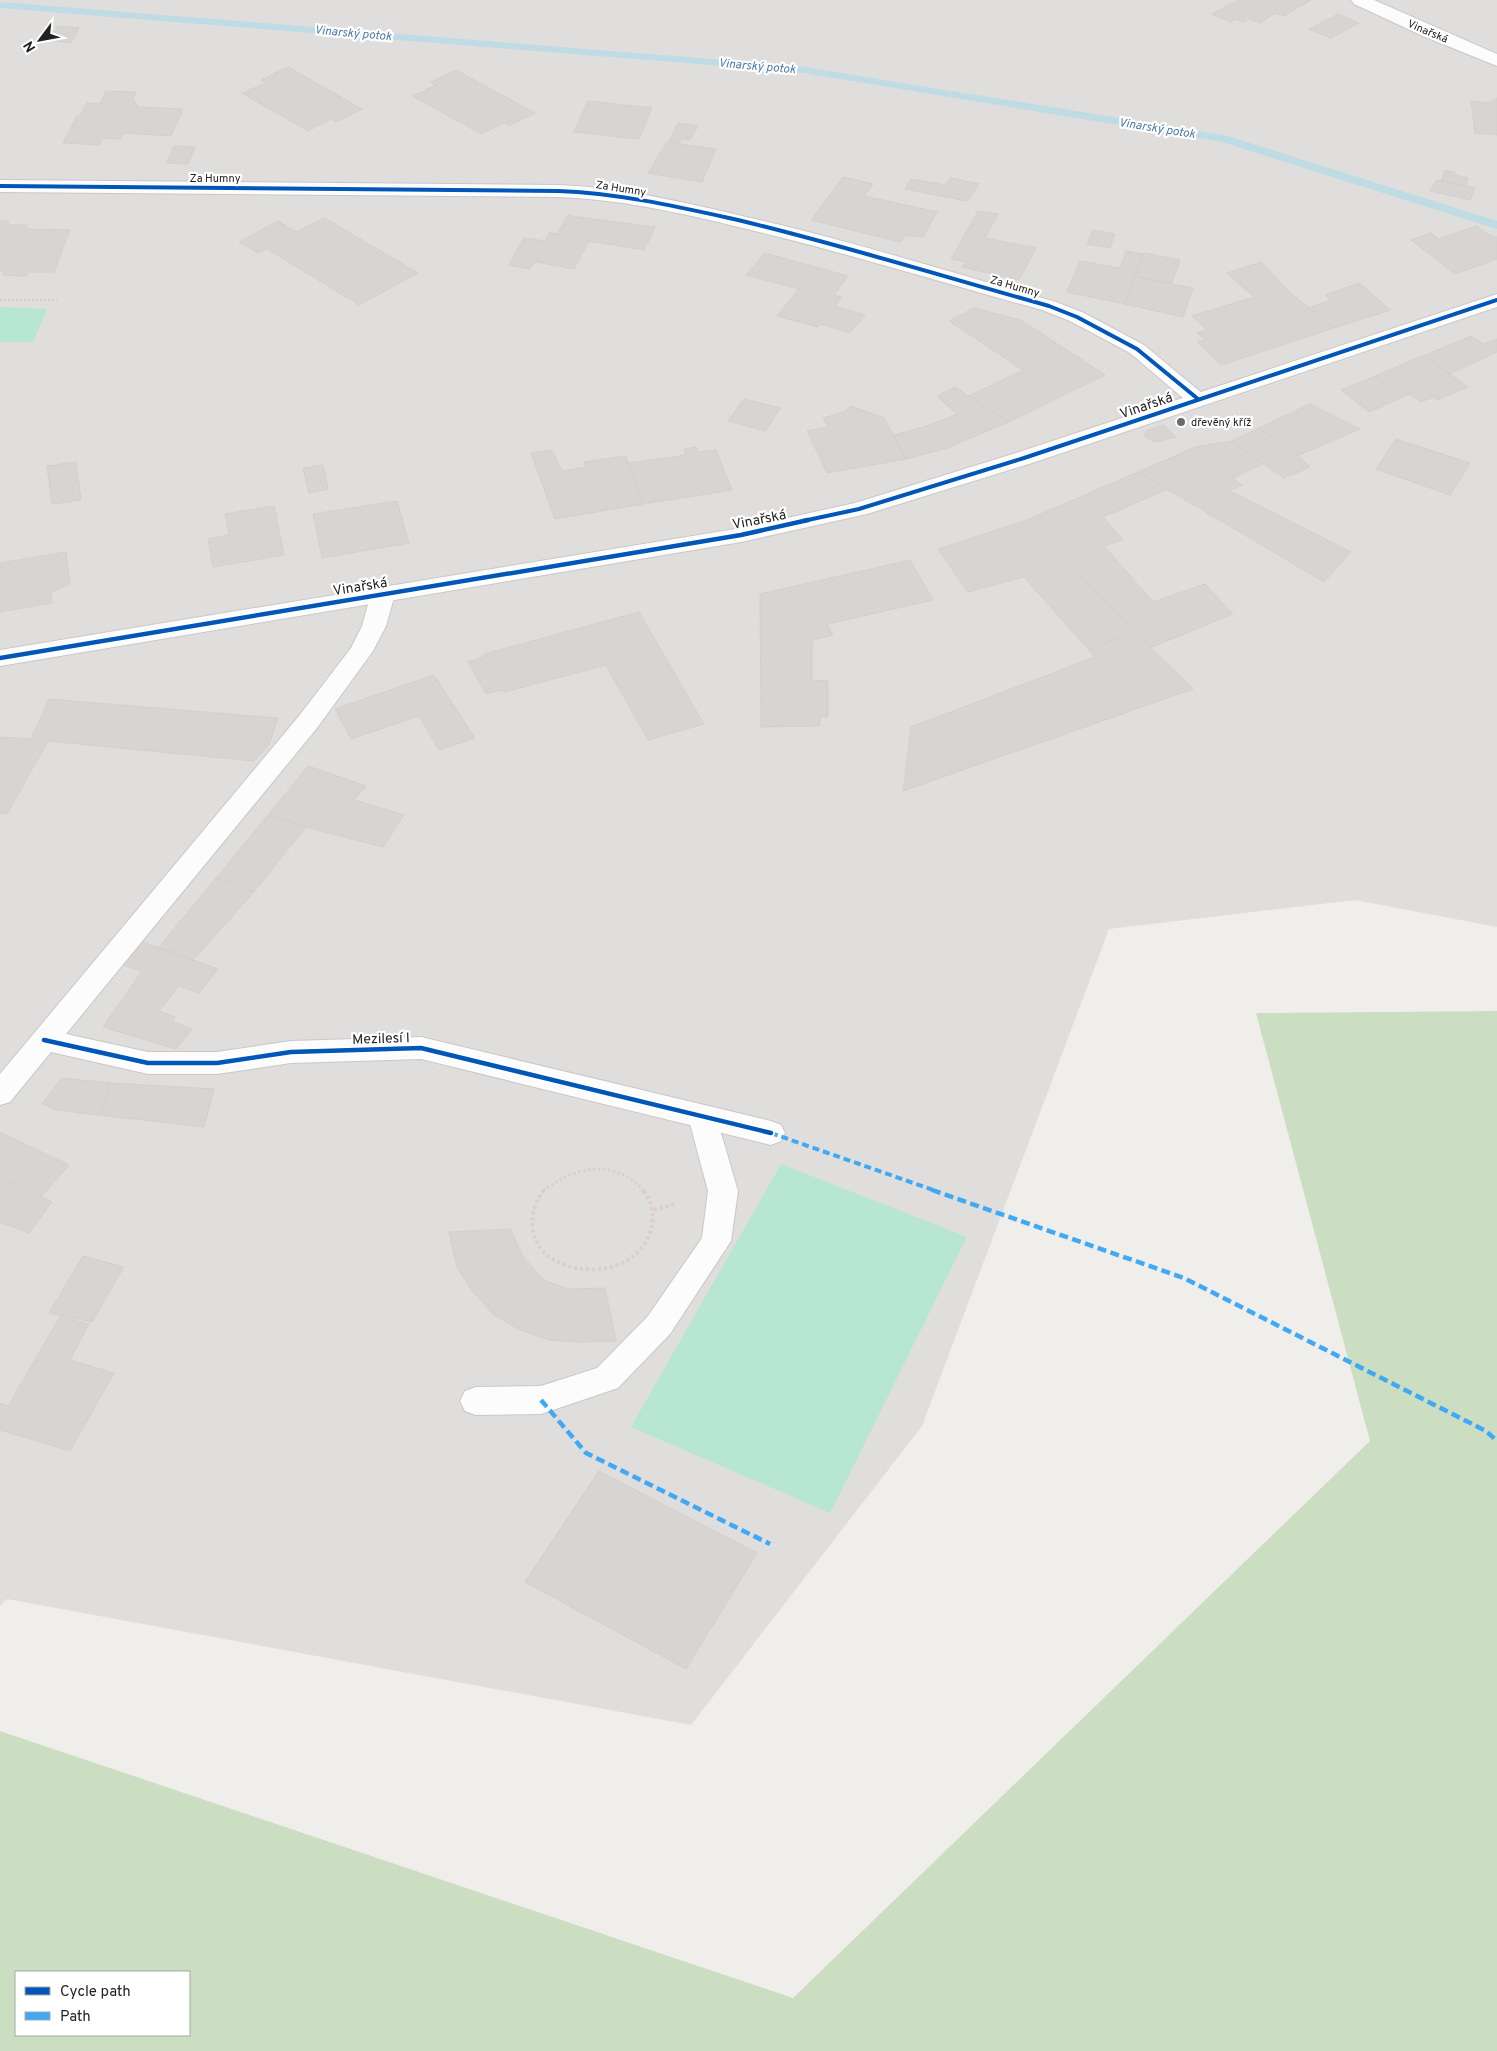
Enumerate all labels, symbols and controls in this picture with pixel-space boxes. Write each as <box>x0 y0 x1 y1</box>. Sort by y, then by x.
north arrow <box>15 15 65 65</box>
street label: Vinařská <box>1405 17 1450 47</box>
water label: Vinarský potok <box>314 23 393 45</box>
text: N <box>20 37 40 55</box>
water label: Vinarský potok <box>718 56 797 78</box>
water label: Vinarský potok <box>1117 115 1197 143</box>
street label: Za Humny <box>190 172 241 186</box>
street label: Za Humny <box>595 178 647 200</box>
street label: Za Humny <box>988 273 1041 301</box>
street label: Vinařská <box>1118 389 1175 423</box>
marker: dřevěný kříž <box>1175 416 1187 428</box>
place label: dřevěný kříž <box>1191 416 1252 430</box>
street label: Vinařská <box>731 507 788 534</box>
street label: Vinařská <box>332 575 389 600</box>
street label: Mezilesí I <box>352 1030 410 1049</box>
legend <box>15 1971 190 2036</box>
text: Cycle path <box>60 1983 131 2002</box>
text: Path <box>60 2008 91 2027</box>

